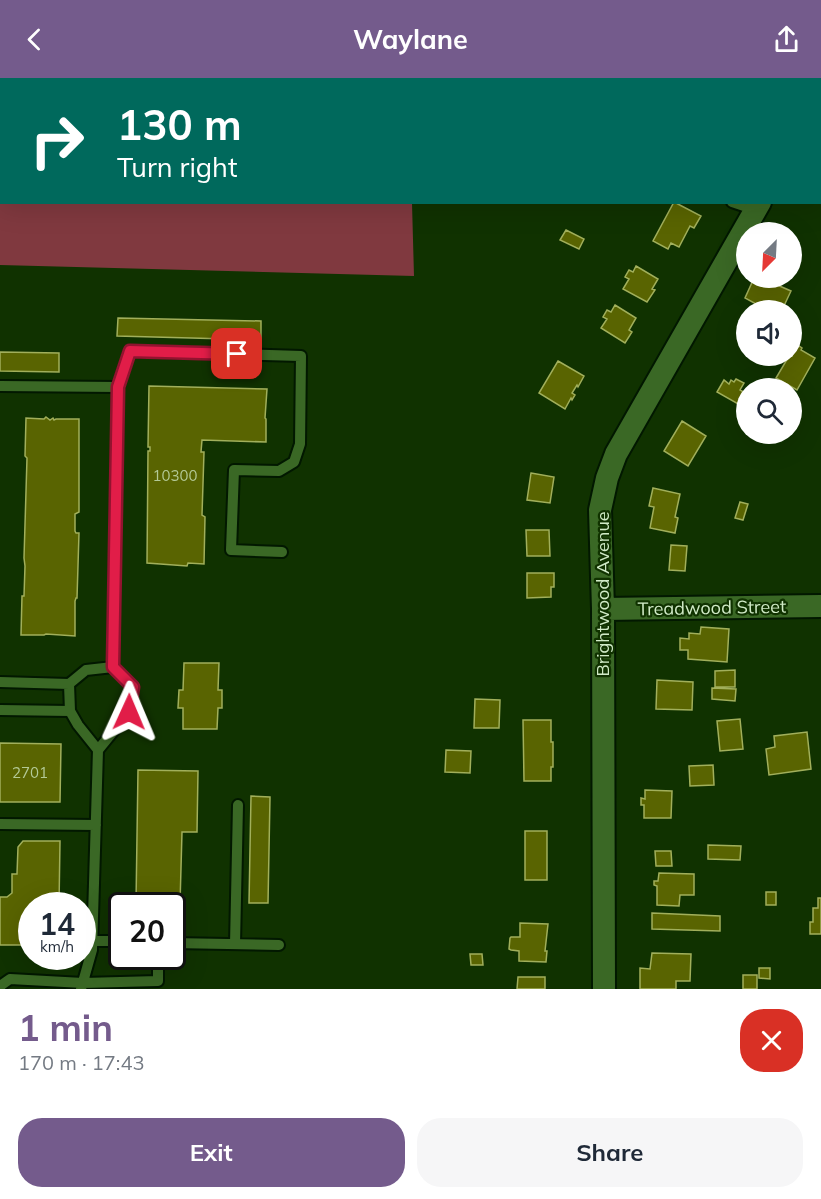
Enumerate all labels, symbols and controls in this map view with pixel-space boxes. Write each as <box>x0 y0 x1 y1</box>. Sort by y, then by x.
text: Waylane <box>353 22 468 56</box>
icon: back <box>18 23 51 56</box>
icon: share <box>770 23 803 56</box>
text: 130 m <box>117 98 242 151</box>
icon: right <box>18 102 96 180</box>
text: Turn right <box>117 150 237 184</box>
north arrow <box>736 222 802 288</box>
map controls <box>736 222 802 444</box>
button: sound <box>736 300 802 366</box>
pin <box>211 328 262 379</box>
icon: arrive <box>220 337 253 370</box>
button: search <box>736 378 802 444</box>
house number: 10300 <box>152 466 198 485</box>
street label: Brightwood Avenue <box>591 511 614 677</box>
street label: Treadwood Street <box>637 595 787 620</box>
position arrow <box>97 680 161 744</box>
house number: 2701 <box>12 763 48 782</box>
speed limit sign: 20 <box>108 892 186 970</box>
text: 14 <box>39 905 75 943</box>
text: km/h <box>40 937 74 956</box>
text: 1 min <box>18 1005 113 1050</box>
button: close <box>740 1009 803 1072</box>
text: 170 m · 17:43 <box>18 1050 144 1075</box>
button: Exit <box>18 1118 405 1187</box>
button: Share <box>417 1118 803 1187</box>

